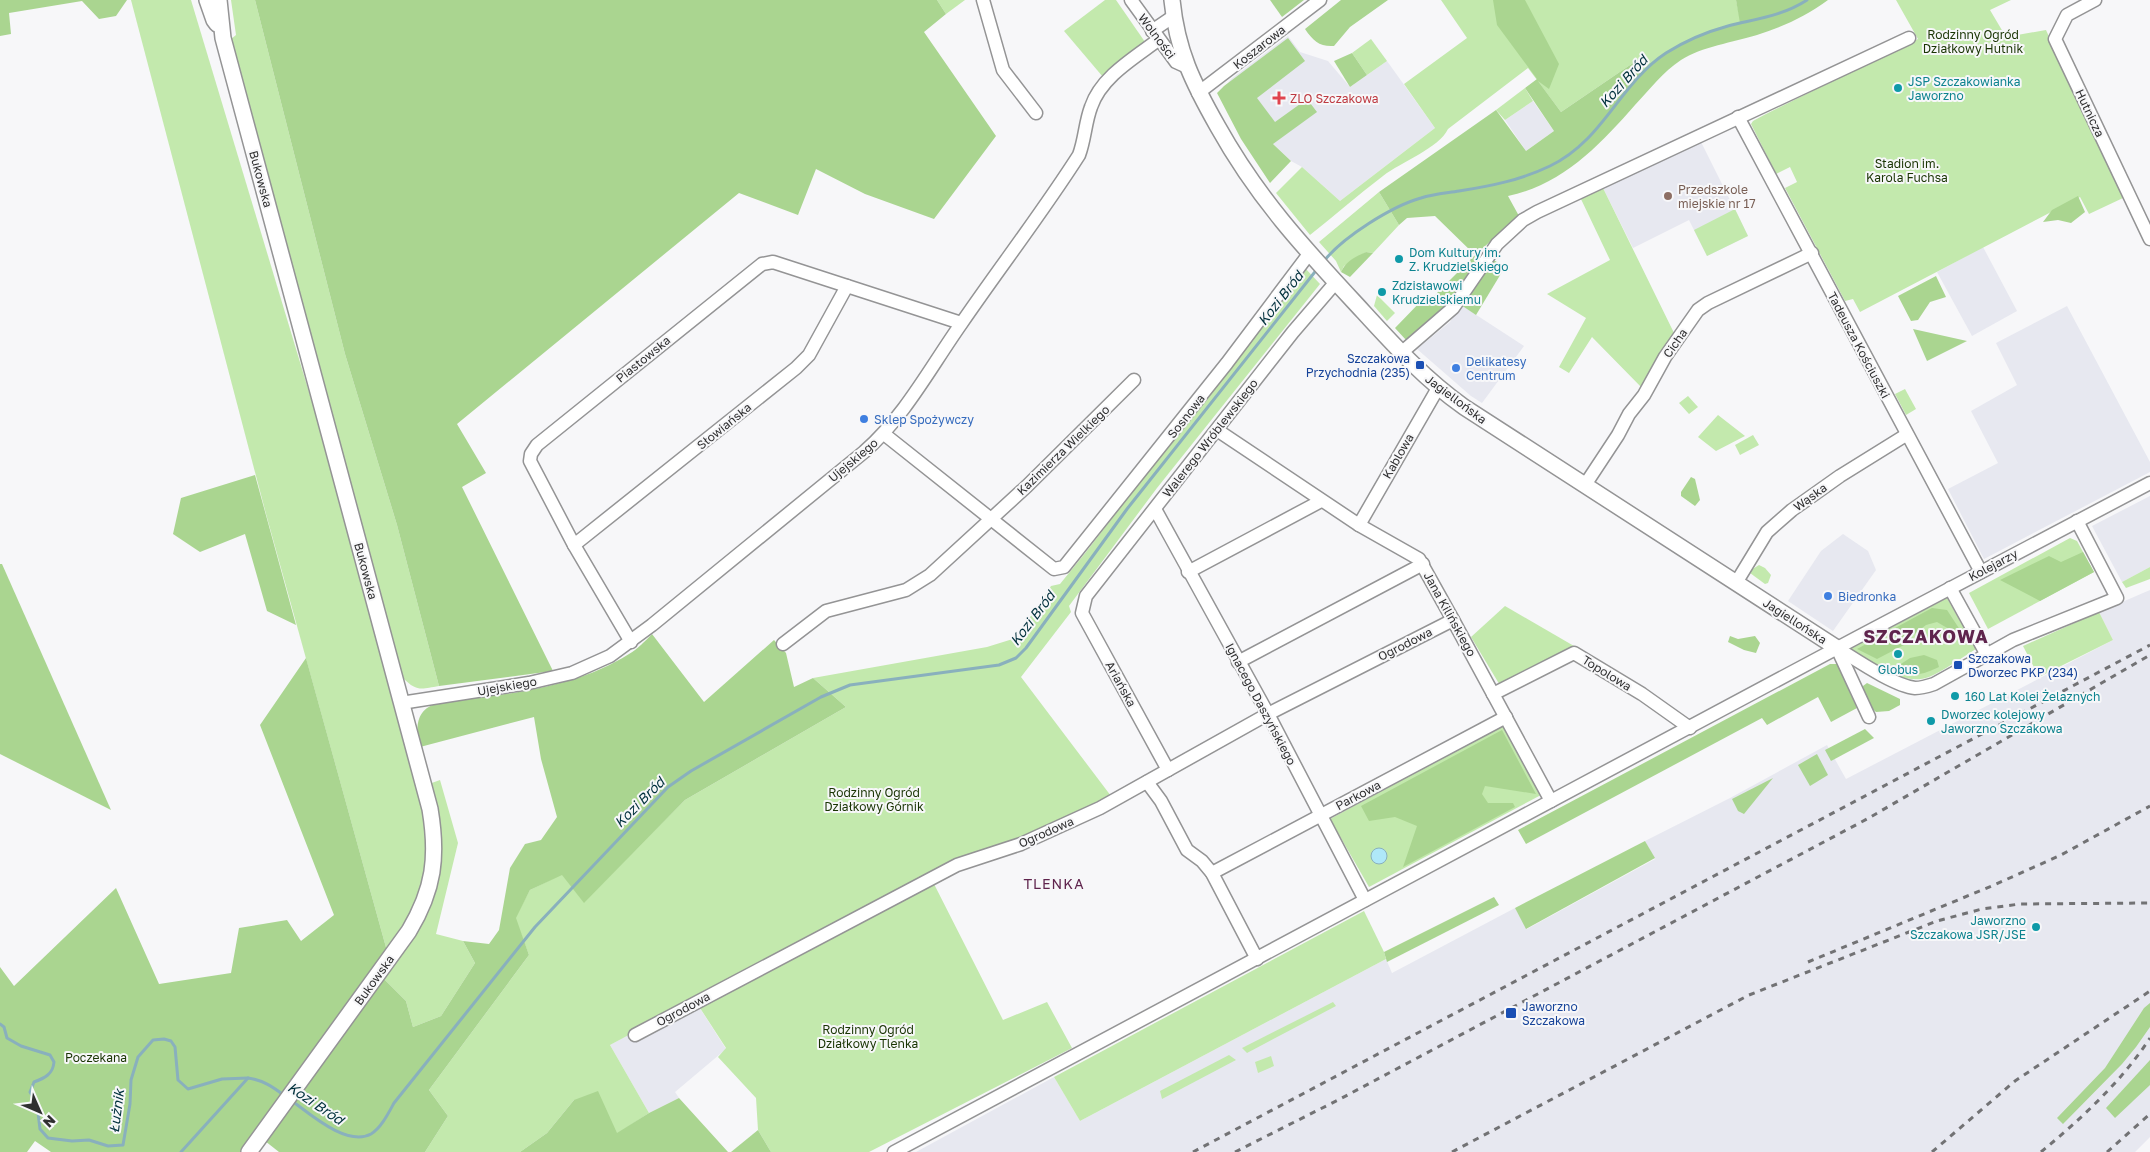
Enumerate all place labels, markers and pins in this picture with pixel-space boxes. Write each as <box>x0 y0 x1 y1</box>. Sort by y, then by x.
place label: JSP Szczakowianka Jaworzno <box>1908 74 2020 103</box>
marker: JSP Szczakowianka Jaworzno <box>1892 82 1904 94</box>
marker: ZLO Szczakowa <box>1272 91 1286 105</box>
place label: ZLO Szczakowa <box>1290 91 1378 106</box>
place label: Przedszkole miejskie nr 17 <box>1678 182 1756 211</box>
marker: Przedszkole miejskie nr 17 <box>1662 190 1674 202</box>
place label: Dom Kultury im. Z. Krudzielskiego <box>1409 245 1508 274</box>
marker: Dom Kultury im. Z. Krudzielskiego <box>1393 253 1405 265</box>
place label: Zdzisławowi Krudzielskiemu <box>1392 278 1481 307</box>
marker: Zdzisławowi Krudzielskiemu <box>1376 286 1388 298</box>
place label: Szczakowa Przychodnia (235) <box>1306 351 1410 380</box>
place label: Delikatesy Centrum <box>1466 354 1527 383</box>
marker: Szczakowa Przychodnia (235) <box>1414 359 1426 371</box>
marker: Delikatesy Centrum <box>1450 362 1462 374</box>
place label: Sklep Spożywczy <box>874 412 974 427</box>
marker: Sklep Spożywczy <box>858 413 870 425</box>
place label: Biedronka <box>1838 589 1896 604</box>
marker: Biedronka <box>1822 590 1834 602</box>
marker: Globus <box>1892 648 1904 660</box>
place label: Szczakowa Dworzec PKP (234) <box>1968 651 2078 680</box>
marker: Szczakowa Dworzec PKP (234) <box>1952 659 1964 671</box>
place label: Globus <box>1878 662 1918 677</box>
place label: 160 Lat Kolei Żelaznych <box>1965 689 2100 704</box>
marker: 160 Lat Kolei Żelaznych <box>1949 690 1961 702</box>
place label: Dworzec kolejowy Jaworzno Szczakowa <box>1941 707 2063 736</box>
marker: Dworzec kolejowy Jaworzno Szczakowa <box>1925 715 1937 727</box>
place label: Jaworzno Szczakowa JSR/JSE <box>1910 913 2026 942</box>
marker: Jaworzno Szczakowa JSR/JSE <box>2030 921 2042 933</box>
place label: Jaworzno Szczakowa <box>1522 999 1585 1028</box>
marker: Jaworzno Szczakowa <box>1504 1006 1518 1020</box>

